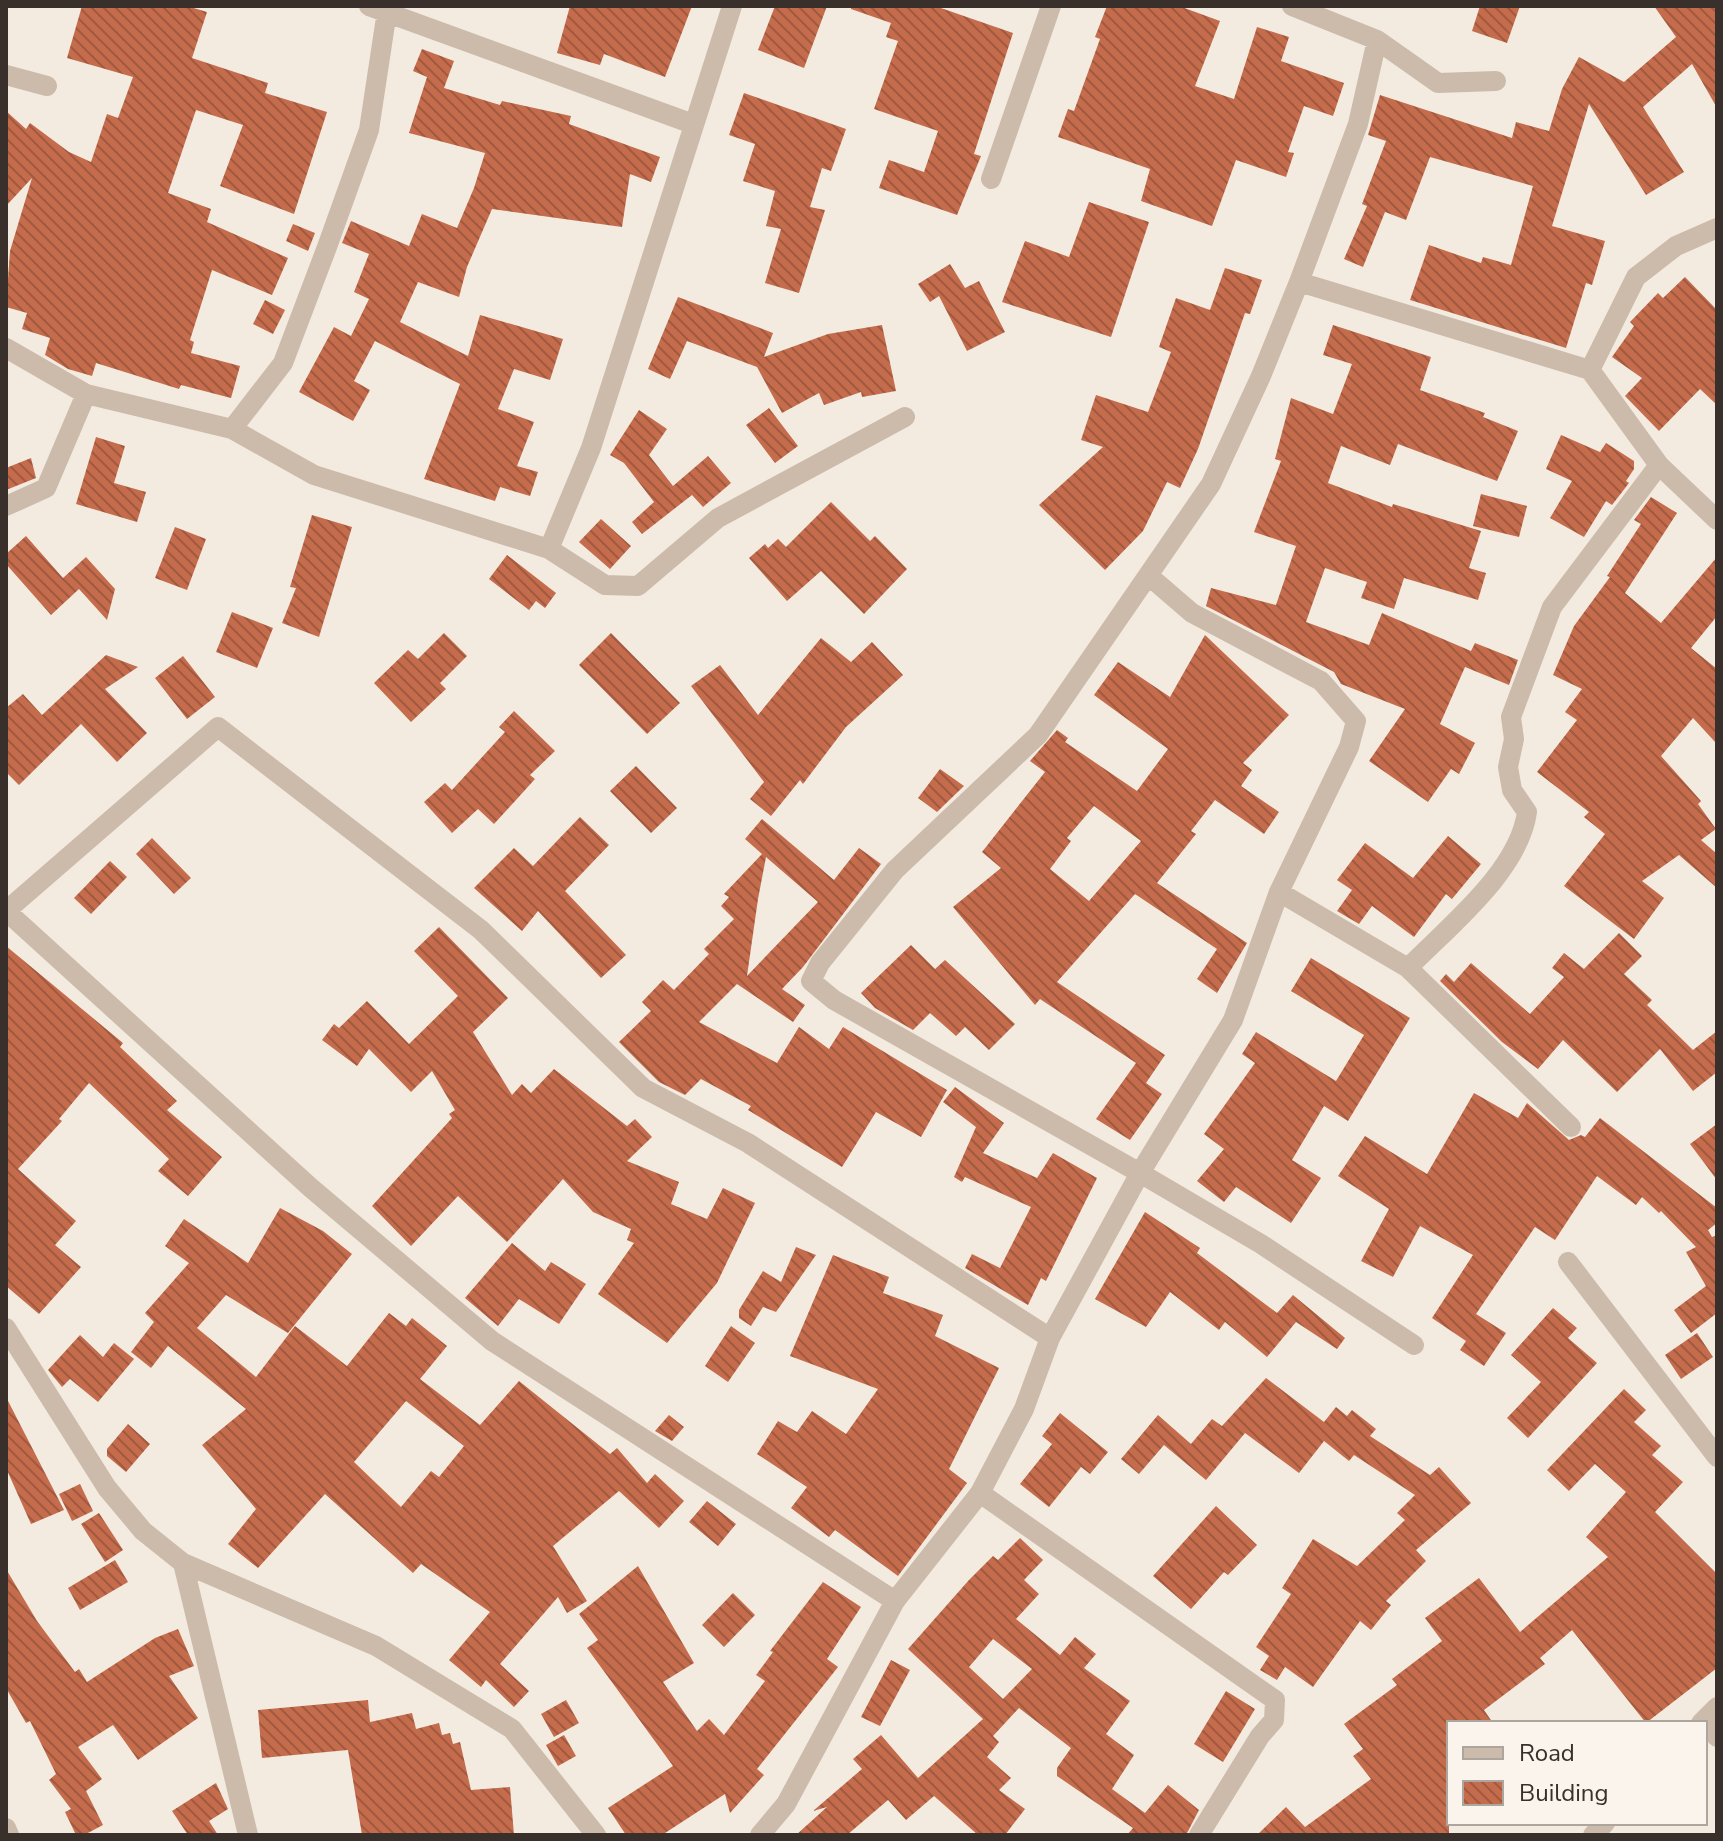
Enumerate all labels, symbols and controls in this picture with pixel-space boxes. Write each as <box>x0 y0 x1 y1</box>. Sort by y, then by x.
legend <box>1447 1721 1707 1825</box>
text: Road <box>1519 1737 1575 1769</box>
text: Building <box>1519 1777 1609 1809</box>

